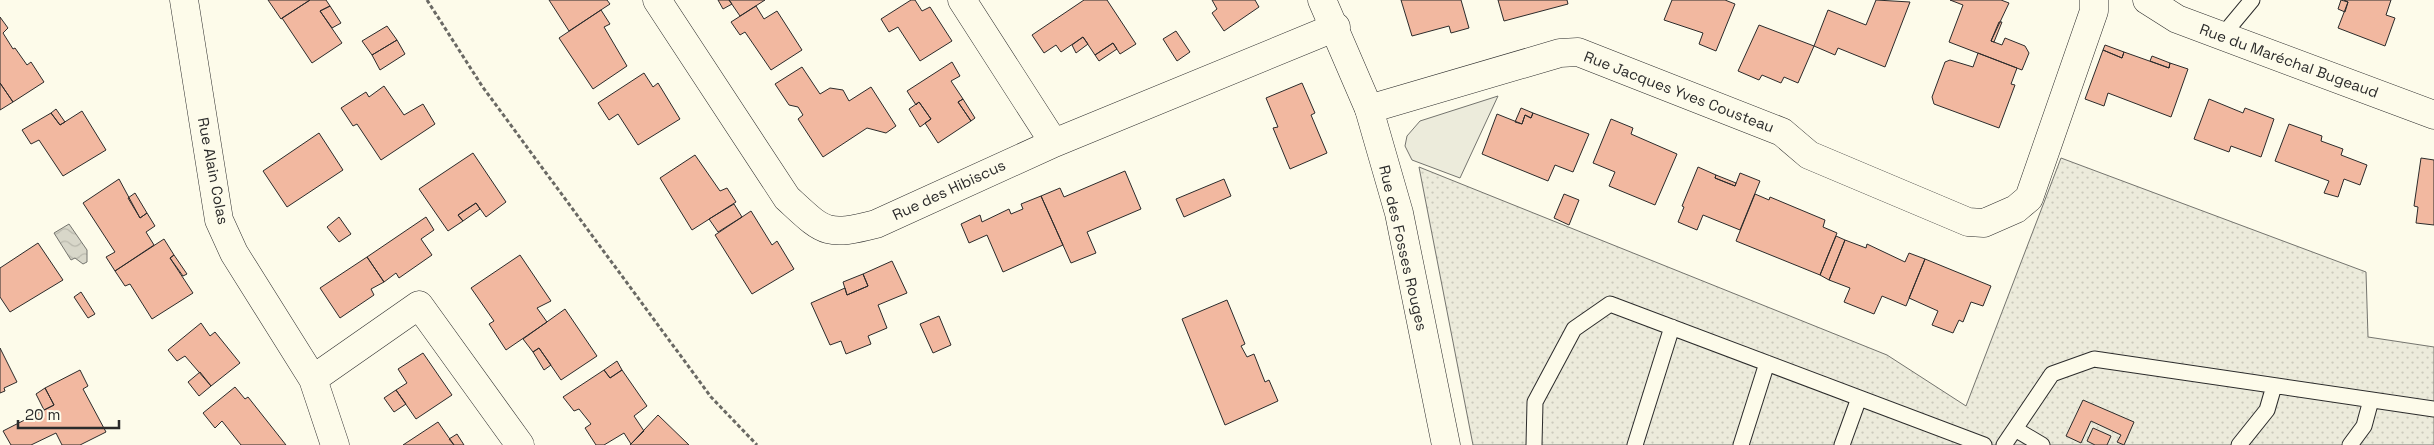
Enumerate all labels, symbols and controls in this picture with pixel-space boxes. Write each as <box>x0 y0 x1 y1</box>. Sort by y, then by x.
street label: Rue du Maréchal Bugeaud <box>2197 19 2381 102</box>
street label: Rue Jacques Yves Cousteau <box>1581 46 1777 137</box>
street label: Rue Alain Colas <box>194 116 233 226</box>
street label: Rue des Hibiscus <box>889 155 1008 224</box>
street label: Rue des Fosses Rouges <box>1375 163 1432 333</box>
scale bar <box>18 398 119 430</box>
text: 20 m <box>25 405 60 424</box>

